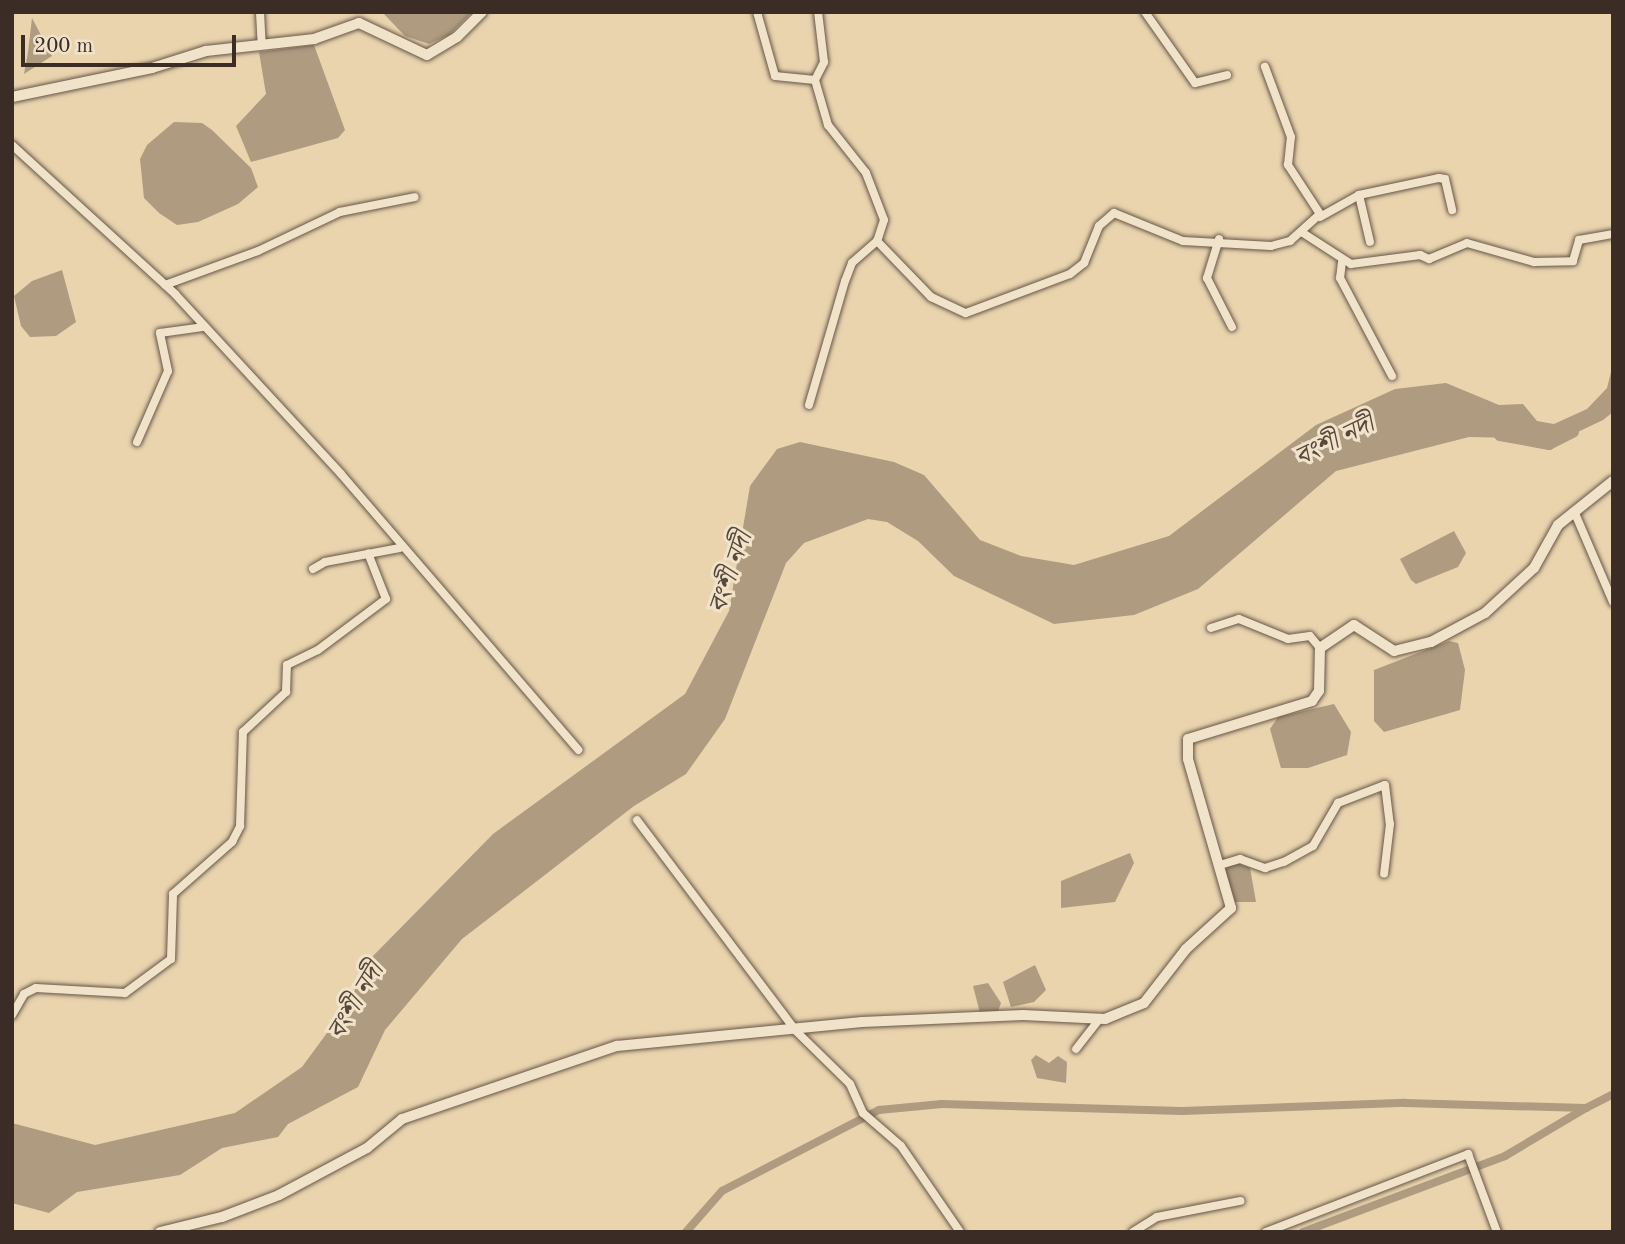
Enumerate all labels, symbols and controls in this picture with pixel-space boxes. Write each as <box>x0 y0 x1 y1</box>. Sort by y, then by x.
scale bar <box>24 21 240 65</box>
text: 200 m <box>34 36 93 57</box>
water label: বংশী নদী <box>1291 410 1379 474</box>
water label: বংশী নদী <box>704 528 760 618</box>
water label: বংশী নদী <box>322 958 392 1046</box>

